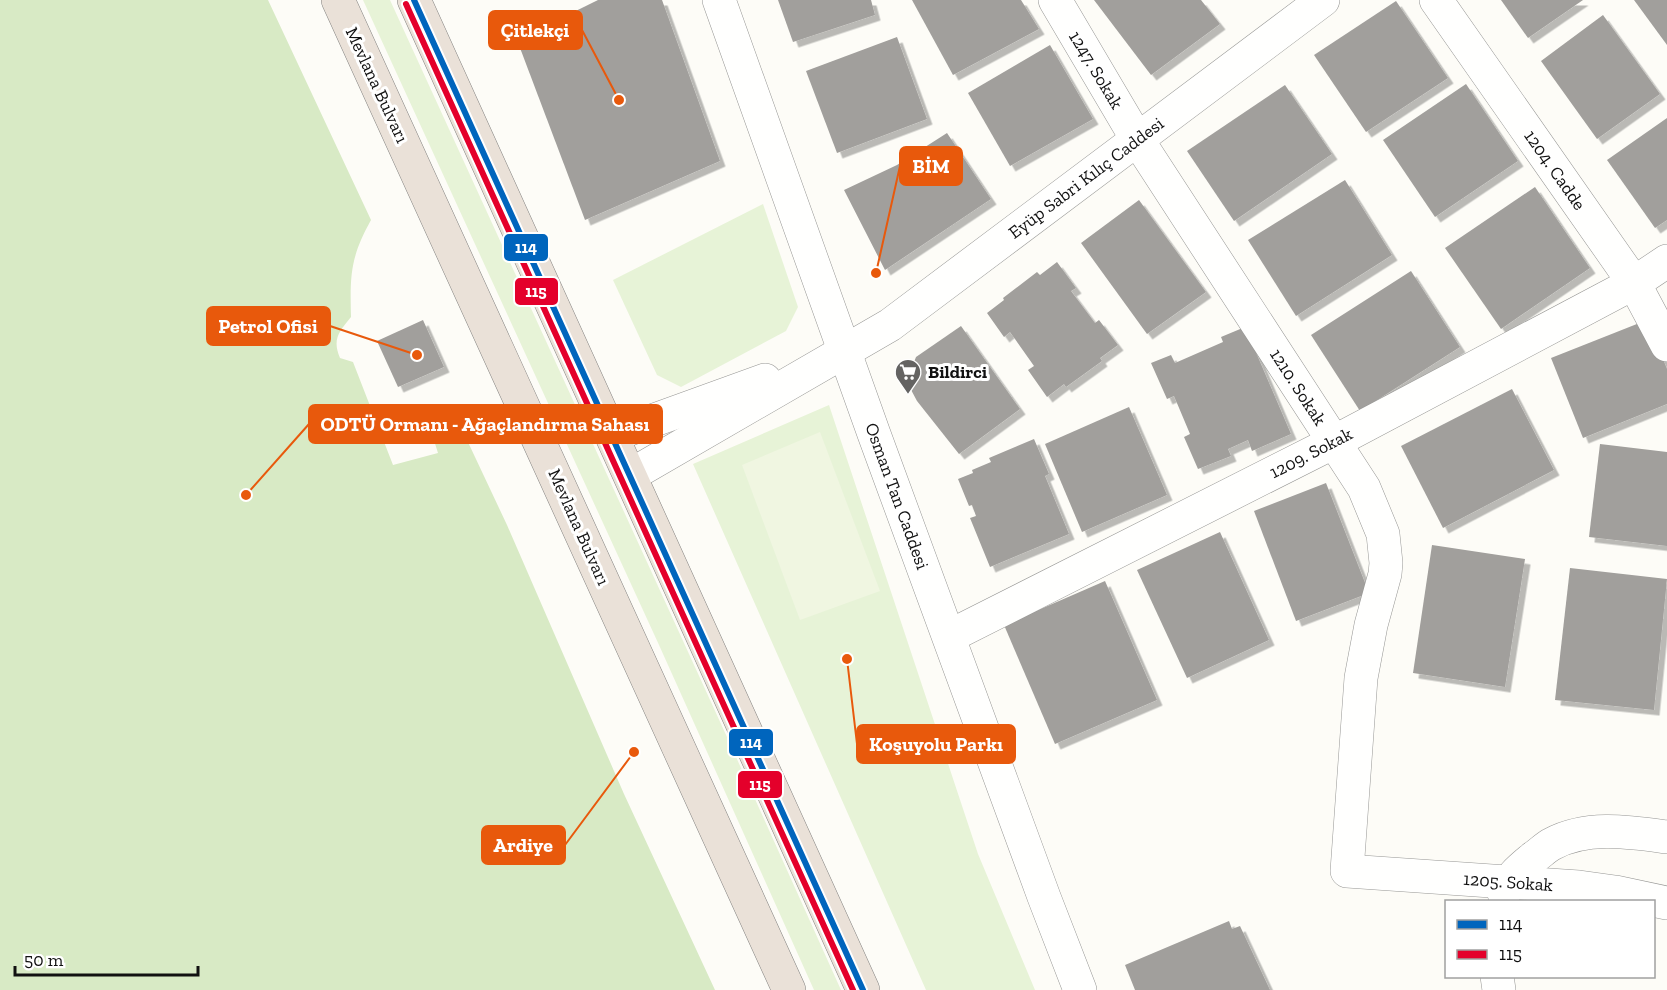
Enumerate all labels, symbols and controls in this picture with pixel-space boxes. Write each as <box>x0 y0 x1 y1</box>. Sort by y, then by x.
callout: Çitlekçi <box>489 11 582 49</box>
text: Çitlekçi <box>501 18 569 42</box>
street label: Mevlana Bulvarı <box>341 24 413 146</box>
street label: 1247. Sokak <box>1064 27 1128 114</box>
street label: Eyüp Sabri Kılıç Caddesi <box>1004 112 1168 244</box>
street label: 1204. Cadde <box>1519 126 1591 214</box>
callout: BİM <box>900 147 962 185</box>
text: BİM <box>912 154 950 178</box>
line badge: 114 <box>503 233 549 262</box>
text: 114 <box>515 238 537 257</box>
line badge: 115 <box>514 277 559 306</box>
text: 115 <box>525 282 547 301</box>
callout: Petrol Ofisi <box>207 307 330 345</box>
text: Petrol Ofisi <box>218 314 318 338</box>
street label: 1210. Sokak <box>1265 344 1331 430</box>
supermarket icon: Bildirci <box>893 357 923 395</box>
place label: Bildirci <box>928 361 988 383</box>
callout: ODTÜ Ormanı - Ağaçlandırma Sahası <box>309 405 662 443</box>
text: ODTÜ Ormanı - Ağaçlandırma Sahası <box>321 412 649 436</box>
street label: Osman Tan Caddesi <box>860 420 934 572</box>
street label: 1209. Sokak <box>1266 422 1357 483</box>
street label: Mevlana Bulvarı <box>544 465 614 589</box>
callout: Koşuyolu Parkı <box>857 725 1015 763</box>
line badge: 114 <box>728 728 774 757</box>
text: Koşuyolu Parkı <box>869 732 1003 756</box>
text: 114 <box>740 733 762 752</box>
line badge: 115 <box>737 770 783 799</box>
text: 115 <box>749 775 771 794</box>
callout: Ardiye <box>482 826 565 864</box>
text: Ardiye <box>493 833 553 857</box>
street label: 1205. Sokak <box>1462 868 1554 896</box>
legend <box>1445 900 1655 978</box>
text: 114 <box>1499 913 1523 935</box>
scale bar <box>15 939 198 977</box>
text: 115 <box>1499 943 1522 965</box>
text: 50 m <box>24 949 64 971</box>

